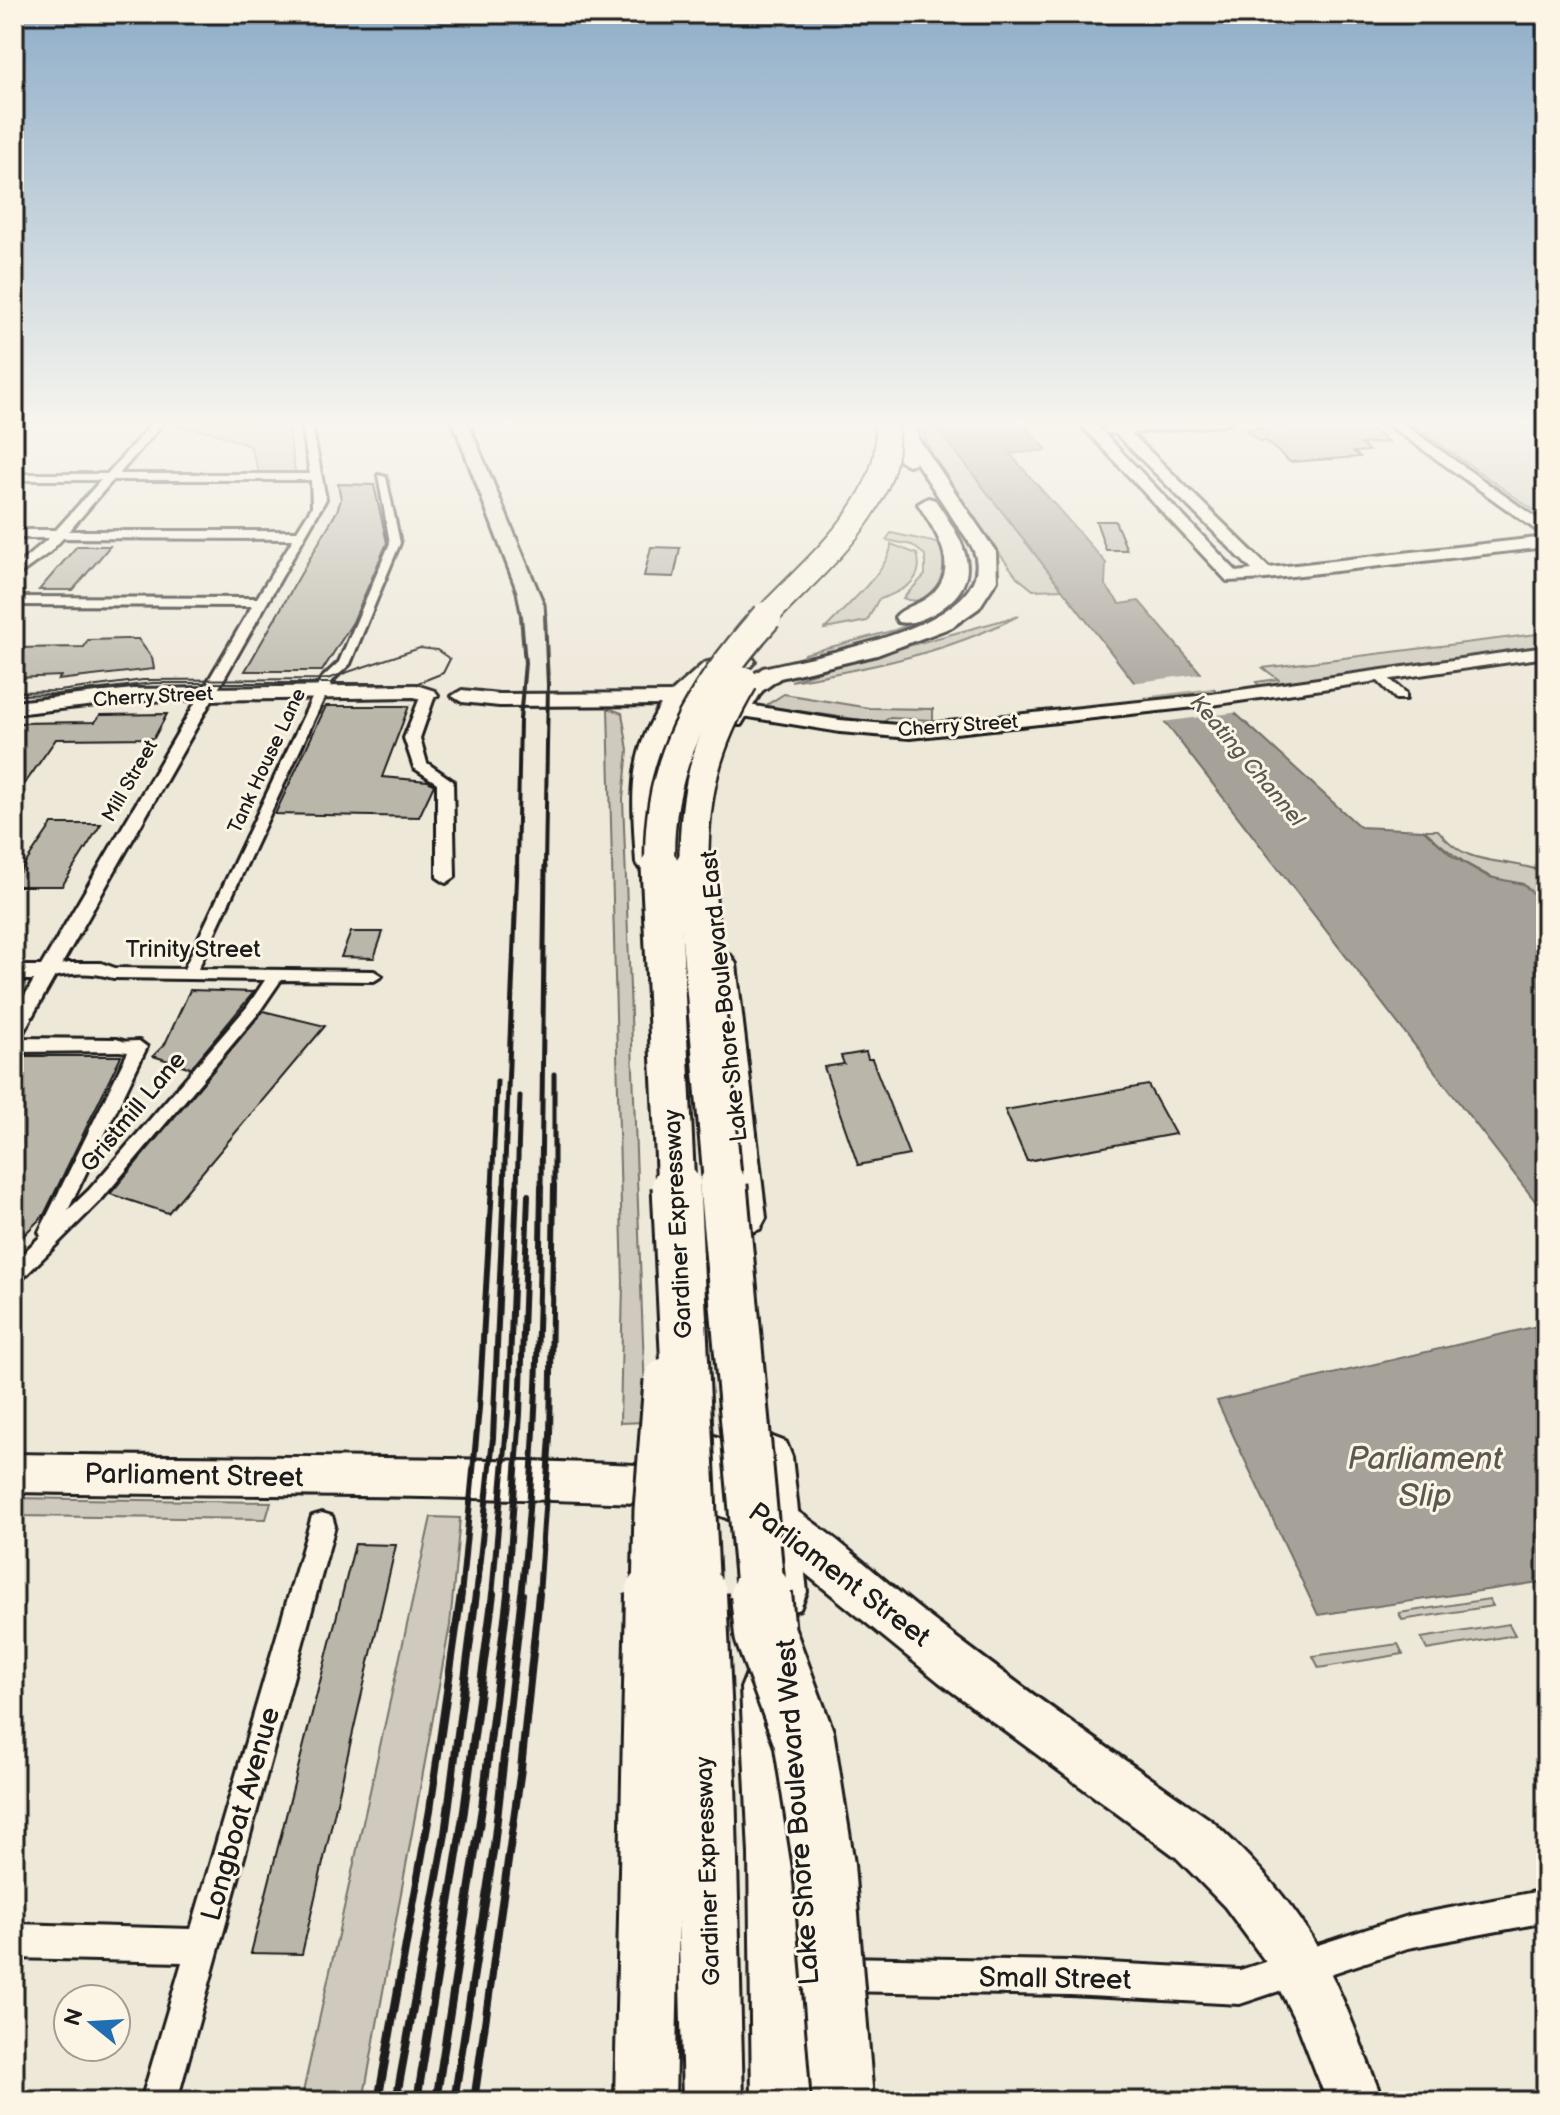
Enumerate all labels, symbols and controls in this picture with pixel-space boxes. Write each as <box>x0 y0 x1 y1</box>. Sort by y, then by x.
street label: Cherry Street <box>92 682 214 712</box>
street label: Tank House Lane <box>223 685 311 837</box>
water label: Keating Channel <box>1184 690 1311 833</box>
street label: Cherry Street <box>897 710 1019 742</box>
street label: Mill Street <box>97 736 163 826</box>
street label: Lake Shore Boulevard East <box>694 848 754 1143</box>
street label: Trinity Street <box>125 935 261 964</box>
street label: Gristmill Lane <box>74 1046 192 1178</box>
street label: Gardiner Expressway <box>658 1109 698 1339</box>
water label: Parliament Slip <box>1348 1440 1504 1516</box>
street label: Parliament Street <box>84 1458 304 1494</box>
street label: Parliament Street <box>742 1496 937 1654</box>
street label: Lake Shore Boulevard West <box>769 1637 827 1986</box>
street label: Longboat Avenue <box>195 1703 287 1925</box>
street label: Gardiner Expressway <box>689 1756 726 1986</box>
street label: Small Street <box>979 1961 1132 1997</box>
north arrow <box>52 1983 132 2063</box>
text: N <box>59 2005 90 2029</box>

